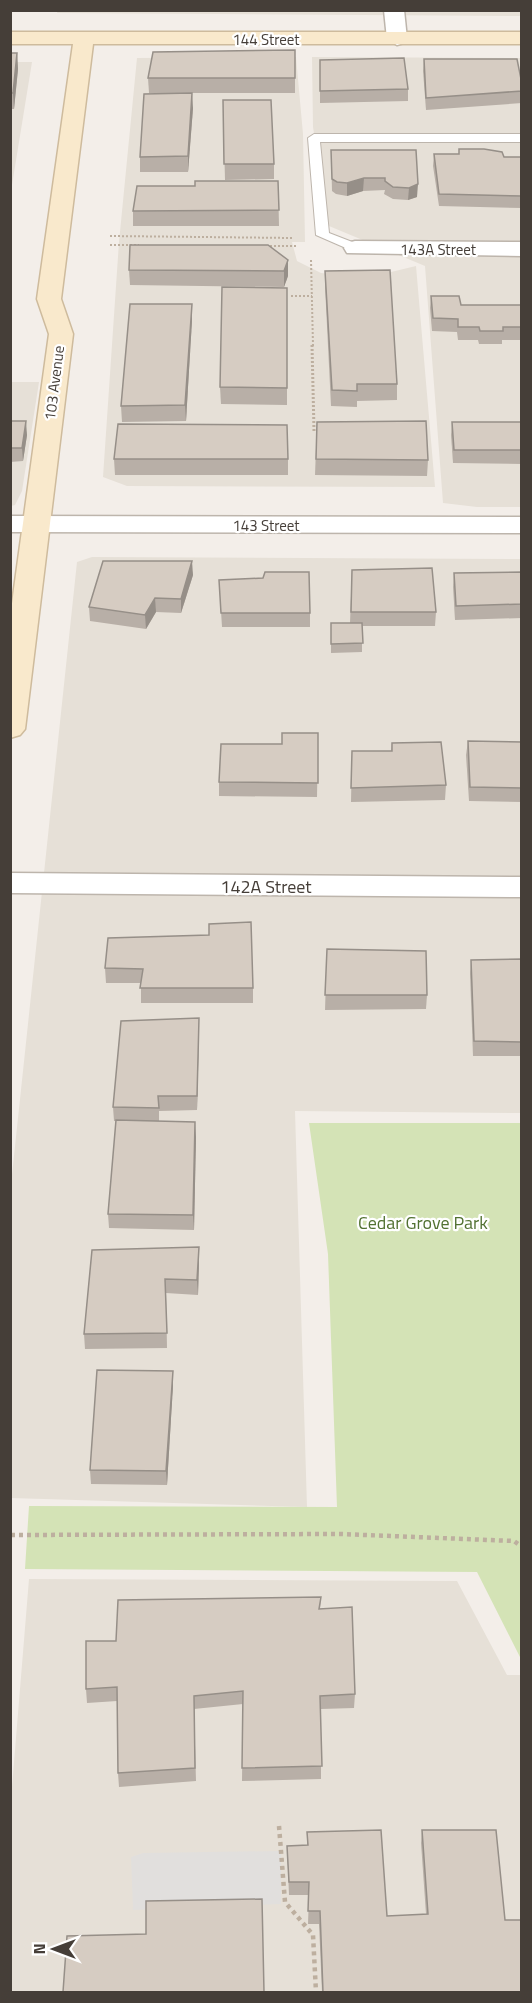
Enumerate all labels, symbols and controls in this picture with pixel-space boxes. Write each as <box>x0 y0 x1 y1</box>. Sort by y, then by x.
street label: 144 Street <box>232 28 300 51</box>
street label: 143A Street <box>400 238 477 261</box>
street label: 103 Avenue <box>38 344 70 422</box>
street label: 143 Street <box>232 514 300 537</box>
street label: 142A Street <box>220 873 312 900</box>
park label: Cedar Grove Park <box>358 1209 488 1236</box>
north arrow <box>24 1919 84 1979</box>
text: N <box>27 1943 51 1955</box>

